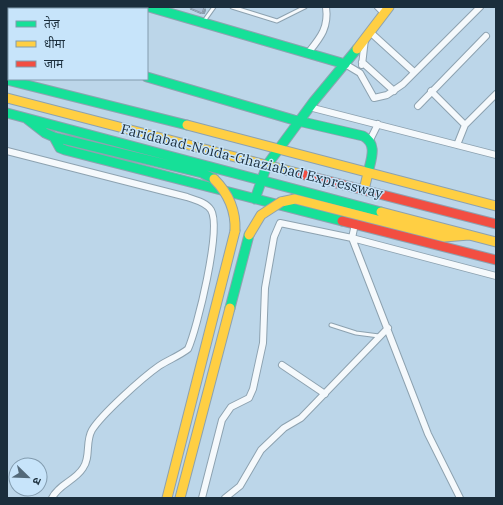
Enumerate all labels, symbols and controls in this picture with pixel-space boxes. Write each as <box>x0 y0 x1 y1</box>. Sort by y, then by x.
legend <box>8 8 148 80</box>
text: तेज़ <box>44 16 61 31</box>
text: धीमा <box>44 36 66 51</box>
text: जाम <box>44 56 64 71</box>
street label: Faridabad-Noida-Ghaziabad Expressway <box>119 120 385 202</box>
north arrow <box>8 457 48 497</box>
text: उ <box>29 475 45 487</box>

